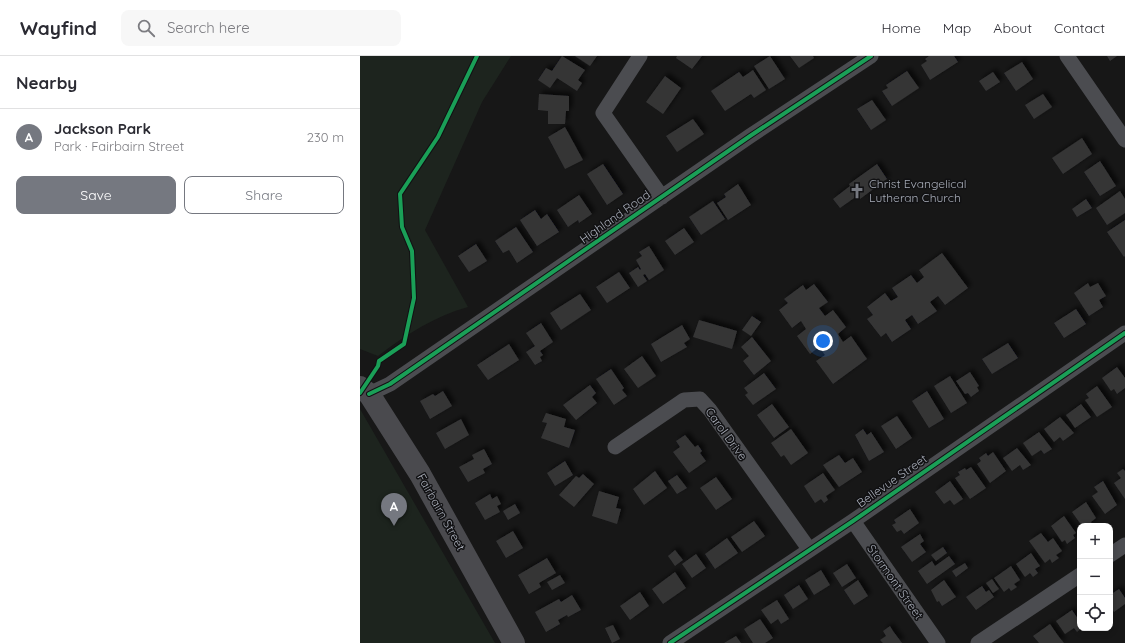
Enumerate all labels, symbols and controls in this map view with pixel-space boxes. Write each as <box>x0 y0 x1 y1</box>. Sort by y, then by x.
search box <box>121 10 401 46</box>
text: Wayfind <box>20 16 97 40</box>
icon: search <box>135 17 157 39</box>
text: Search here <box>167 18 250 37</box>
text: Home <box>882 19 921 37</box>
text: Map <box>943 19 971 37</box>
text: About <box>993 19 1032 37</box>
text: Contact <box>1054 19 1105 37</box>
text: Nearby <box>16 72 77 93</box>
text: Jackson Park <box>54 119 151 138</box>
text: A <box>25 129 33 145</box>
text: 230 m <box>307 129 344 145</box>
text: Park · Fairbairn Street <box>54 138 184 154</box>
button: Save <box>16 176 176 214</box>
button: Share <box>184 176 344 214</box>
place label: Christ Evangelical Lutheran Church <box>869 176 967 205</box>
church icon: Christ Evangelical Lutheran Church <box>848 182 866 200</box>
street label: Highland Road <box>576 187 653 246</box>
your location <box>813 331 833 351</box>
street label: Carol Drive <box>702 404 751 463</box>
street label: Bellevue Street <box>854 451 930 510</box>
street label: Fairbairn Street <box>414 471 469 553</box>
pin: A <box>381 493 407 526</box>
map controls <box>1077 523 1113 631</box>
button: + <box>1077 523 1113 559</box>
street label: Stormont Street <box>864 541 927 622</box>
button: − <box>1077 559 1113 595</box>
button: locate <box>1077 595 1113 631</box>

